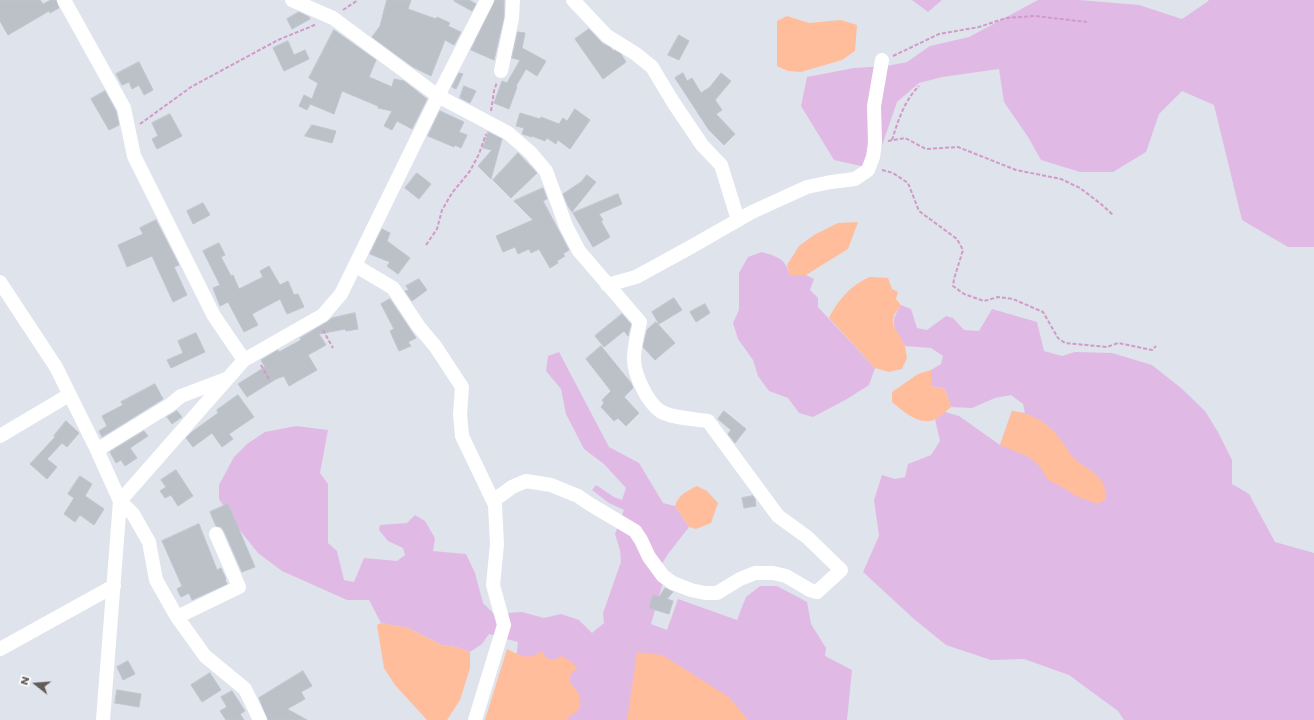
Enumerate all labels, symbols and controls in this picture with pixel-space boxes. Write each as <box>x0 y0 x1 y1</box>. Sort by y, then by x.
north arrow <box>16 664 56 704</box>
text: N <box>16 674 33 687</box>

